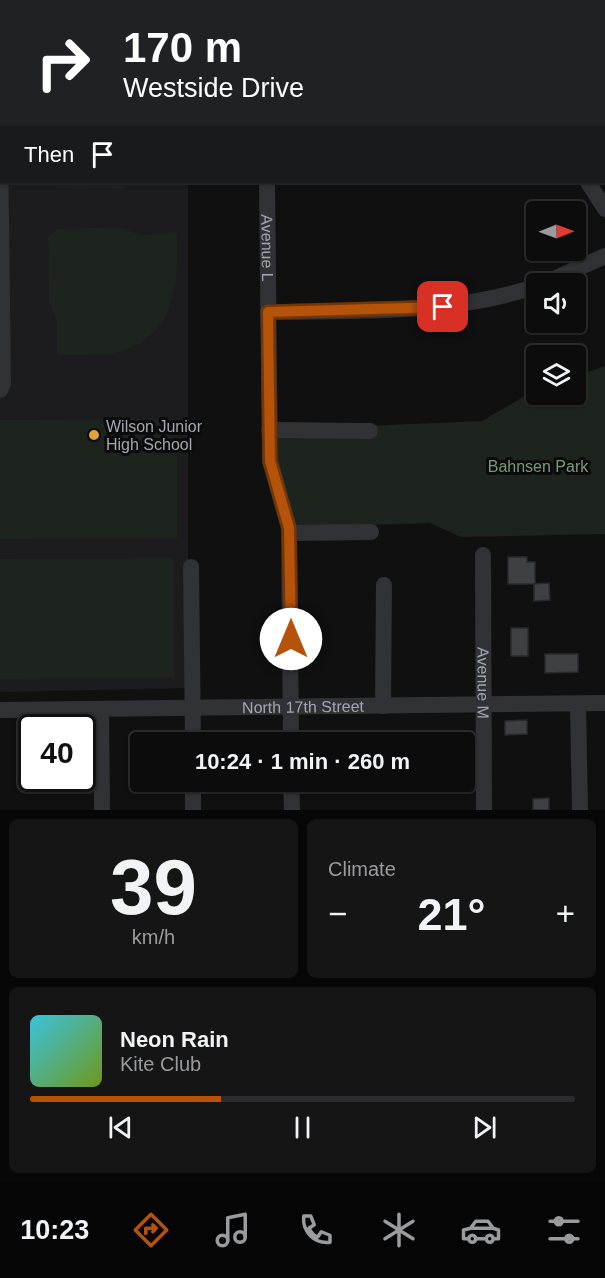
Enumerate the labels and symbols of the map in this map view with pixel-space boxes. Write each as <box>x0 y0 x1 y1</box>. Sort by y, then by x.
north arrow <box>526 201 586 261</box>
street label: Avenue L <box>258 214 276 282</box>
pin <box>417 281 468 332</box>
place label: Wilson Junior High School <box>106 418 203 453</box>
marker: Wilson Junior High School <box>87 428 101 442</box>
park label: Bahnsen Park <box>488 458 589 475</box>
position arrow <box>259 607 323 671</box>
street label: Avenue M <box>474 647 492 719</box>
street label: North 17th Street <box>242 698 365 716</box>
speed limit sign: 40 <box>18 714 96 792</box>

